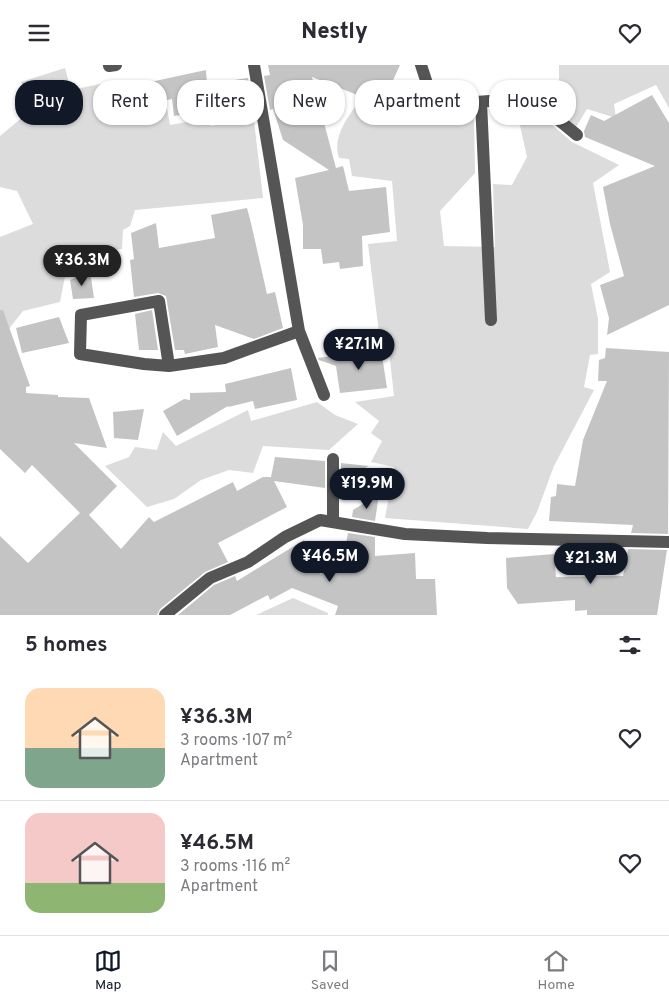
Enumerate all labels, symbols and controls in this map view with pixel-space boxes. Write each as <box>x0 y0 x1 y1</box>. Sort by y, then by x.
icon: menu <box>25 19 53 47</box>
text: Nestly <box>301 19 368 46</box>
icon: heart <box>616 19 644 47</box>
chip: Buy <box>15 80 83 125</box>
chip: Rent <box>93 80 167 125</box>
chip: Filters <box>177 80 264 125</box>
chip: New <box>274 80 345 125</box>
chip: Apartment <box>355 80 479 125</box>
chip: House <box>489 80 576 125</box>
pin: ¥36.3M <box>41 245 123 287</box>
text: ¥36.3M <box>54 251 110 271</box>
pin: ¥27.1M <box>318 329 400 371</box>
text: ¥27.1M <box>334 335 384 355</box>
pin: ¥19.9M <box>326 467 408 510</box>
text: ¥19.9M <box>341 474 393 494</box>
pin: ¥46.5M <box>289 541 371 583</box>
pin: ¥21.3M <box>550 543 632 585</box>
text: ¥46.5M <box>302 547 358 567</box>
text: ¥21.3M <box>565 549 617 569</box>
icon: filters <box>616 631 644 659</box>
text: 5 homes <box>25 632 108 659</box>
text: ¥36.3M <box>180 704 253 731</box>
icon: home <box>65 708 125 768</box>
icon: heart <box>616 724 644 752</box>
text: 3 rooms · 107 m² <box>180 731 292 751</box>
text: Apartment <box>180 751 258 771</box>
text: ¥46.5M <box>180 830 254 857</box>
icon: home <box>65 833 125 893</box>
icon: heart <box>616 849 644 877</box>
text: 3 rooms · 116 m² <box>180 857 290 877</box>
text: Apartment <box>180 877 258 897</box>
tab: Map <box>94 947 122 994</box>
tab: Saved <box>311 947 349 994</box>
tab: Home <box>538 947 575 994</box>

